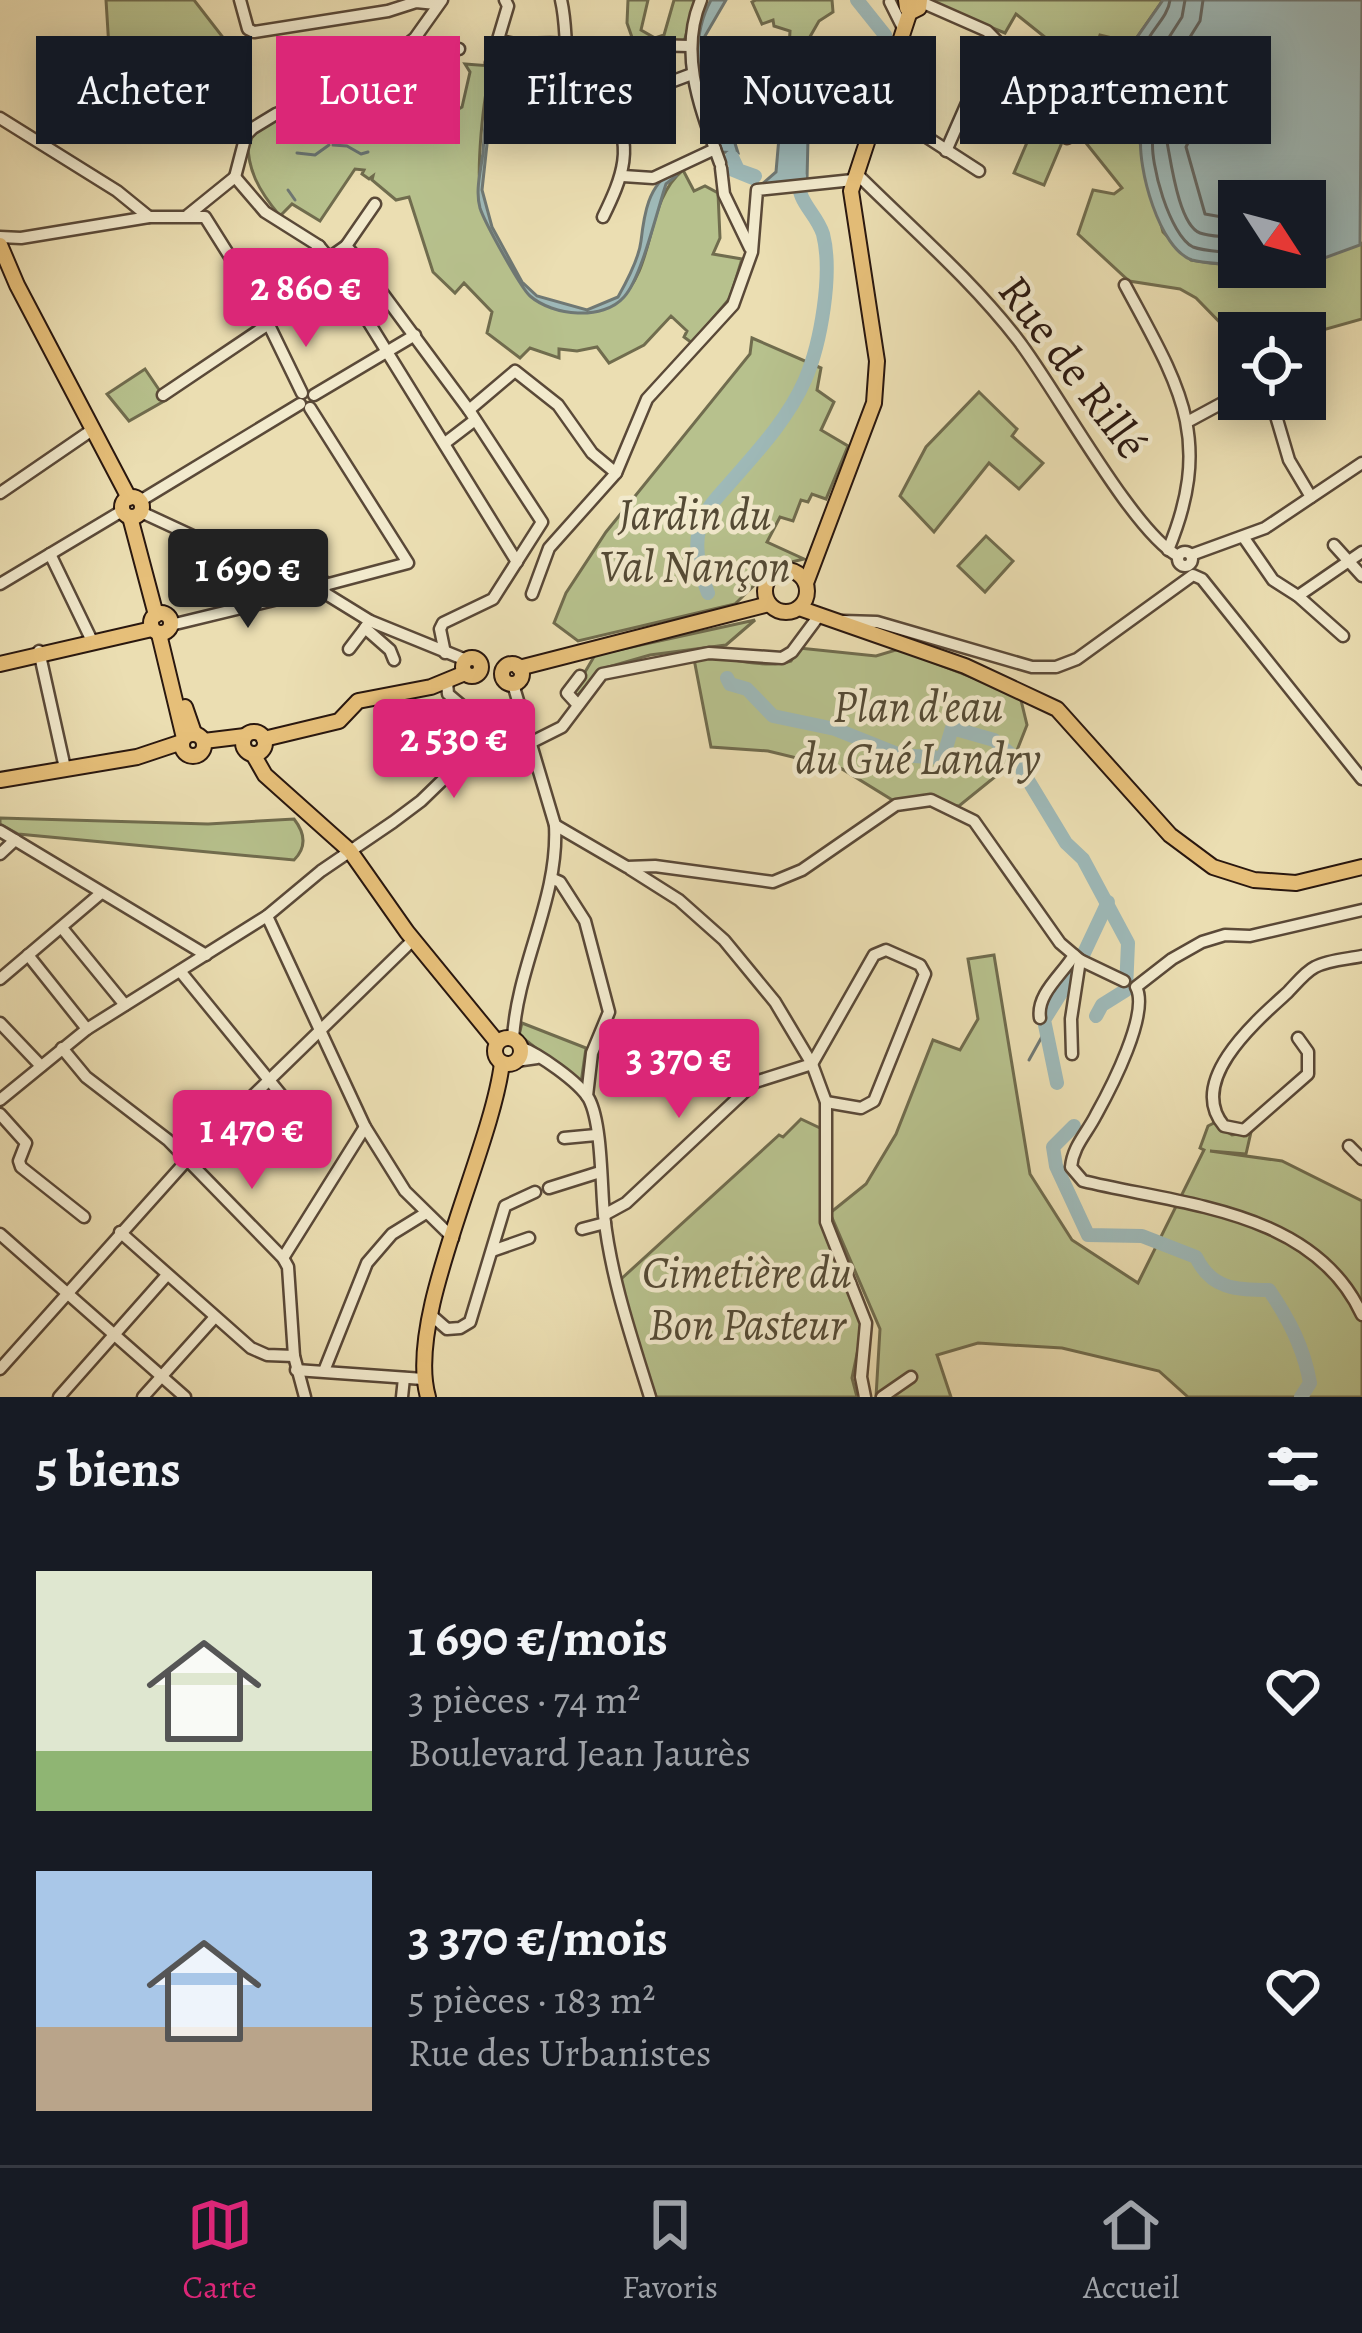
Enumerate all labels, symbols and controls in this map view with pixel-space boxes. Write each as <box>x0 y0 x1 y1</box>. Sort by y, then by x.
chip: Acheter <box>36 36 252 144</box>
chip: Louer <box>276 36 460 144</box>
chip: Filtres <box>484 36 676 144</box>
chip: Nouveau <box>700 36 936 144</box>
chip: Appartement <box>960 36 1271 144</box>
north arrow <box>1218 180 1326 288</box>
map controls <box>1218 180 1326 420</box>
pin: 2 860 € <box>195 248 417 350</box>
text: 2 860 € <box>250 260 362 313</box>
street label: Rue de Rillé <box>984 263 1162 471</box>
button: locate <box>1218 312 1326 420</box>
park label: Jardin du Val Nançon <box>599 483 791 597</box>
pin: 1 690 € <box>137 529 359 631</box>
text: 1 690 € <box>195 541 301 594</box>
park label: Plan d'eau du Gué Landry <box>795 675 1041 789</box>
pin: 2 530 € <box>343 699 565 801</box>
text: 2 530 € <box>400 711 508 764</box>
pin: 3 370 € <box>568 1019 790 1121</box>
text: 3 370 € <box>626 1031 732 1084</box>
pin: 1 470 € <box>141 1090 363 1192</box>
text: 1 470 € <box>200 1102 304 1155</box>
park label: Cimetière du Bon Pasteur <box>642 1241 852 1355</box>
text: 5 biens <box>36 1434 181 1504</box>
icon: filters <box>1260 1436 1326 1502</box>
text: 1 690 €/mois <box>408 1603 668 1673</box>
icon: home <box>132 1619 276 1763</box>
icon: heart <box>1260 1658 1326 1724</box>
text: 3 pièces · 74 m² <box>408 1673 640 1726</box>
text: Boulevard Jean Jaurès <box>408 1726 751 1779</box>
text: 3 370 €/mois <box>408 1903 668 1973</box>
icon: home <box>132 1919 276 2063</box>
icon: heart <box>1260 1958 1326 2024</box>
text: 5 pièces · 183 m² <box>408 1973 655 2026</box>
text: Rue des Urbanistes <box>408 2026 712 2079</box>
tab: Carte <box>183 2192 257 2309</box>
tab: Favoris <box>622 2192 718 2309</box>
tab: Accueil <box>1083 2192 1179 2309</box>

